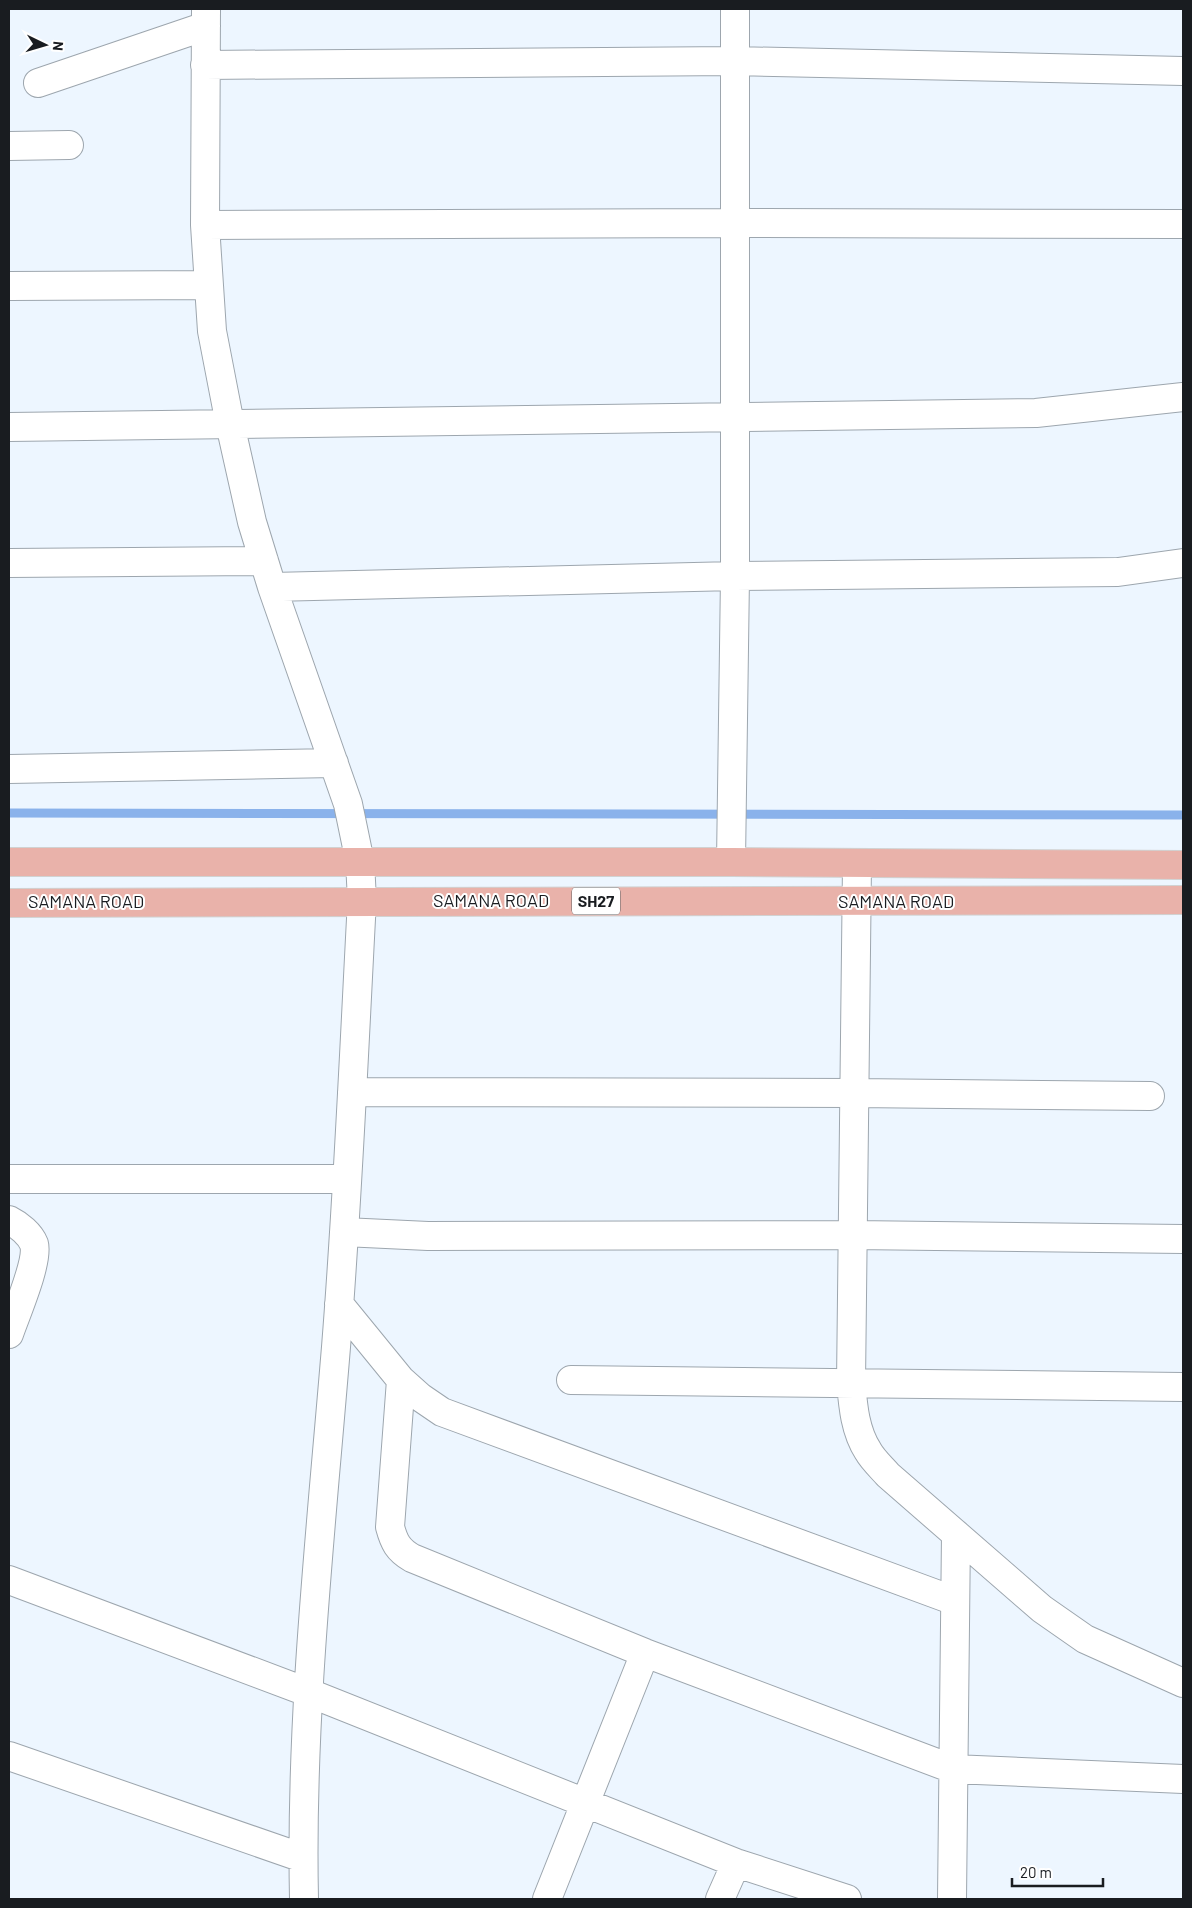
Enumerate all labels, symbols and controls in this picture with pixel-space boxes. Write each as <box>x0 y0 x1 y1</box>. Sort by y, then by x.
north arrow <box>20 20 70 70</box>
text: N <box>50 41 67 52</box>
road number: SH27 <box>572 888 620 914</box>
street label: SAMANA ROAD <box>433 889 549 911</box>
street label: SAMANA ROAD <box>28 890 144 912</box>
street label: SAMANA ROAD <box>838 890 954 912</box>
scale bar <box>1012 1856 1103 1888</box>
text: 20 m <box>1020 1863 1052 1881</box>

